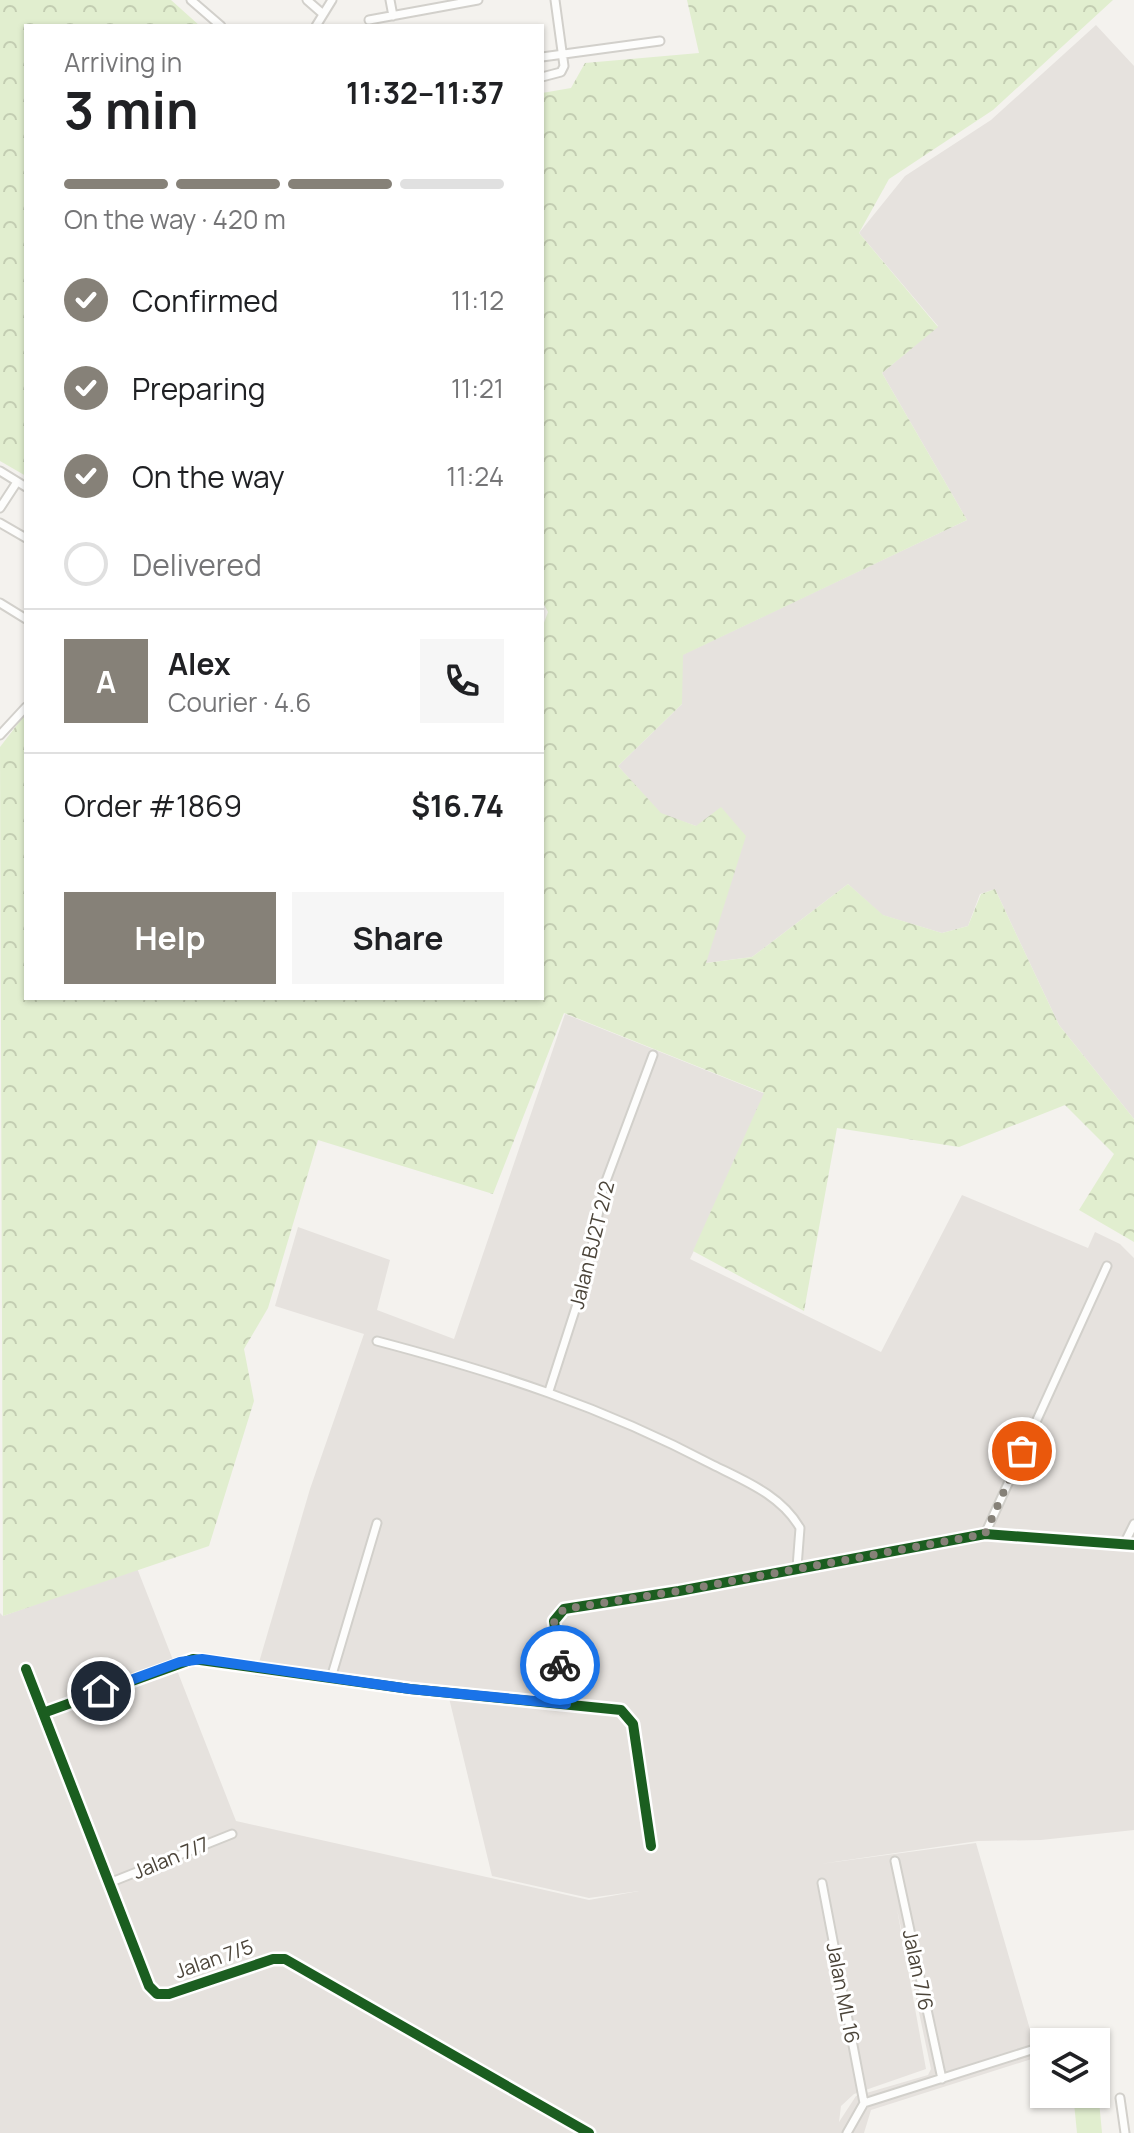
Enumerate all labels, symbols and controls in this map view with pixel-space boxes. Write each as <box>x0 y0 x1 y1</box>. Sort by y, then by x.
text: Arriving in <box>64 44 182 80</box>
text: 11:32–11:37 <box>346 72 504 113</box>
text: 3 min <box>64 74 199 145</box>
text: On the way · 420 m <box>64 201 286 237</box>
icon: check <box>64 278 108 322</box>
text: Confirmed <box>132 280 279 321</box>
text: 11:12 <box>451 282 504 318</box>
icon: check <box>64 366 108 410</box>
text: Preparing <box>132 368 266 409</box>
text: 11:21 <box>451 370 504 406</box>
icon: check <box>64 454 108 498</box>
text: On the way <box>132 456 285 497</box>
text: 11:24 <box>446 458 504 494</box>
text: Delivered <box>132 544 262 585</box>
button: phone <box>420 639 504 723</box>
text: Alex <box>168 643 231 684</box>
text: A <box>96 661 116 702</box>
text: Courier · 4.6 <box>168 684 311 720</box>
text: Order #1869 <box>64 785 242 826</box>
text: $16.74 <box>411 785 504 826</box>
button: Help <box>64 892 276 984</box>
button: Share <box>292 892 504 984</box>
street label: Jalan BJ2T 2/2 <box>563 1178 620 1312</box>
pin <box>988 1417 1056 1485</box>
icon: bag <box>1000 1429 1044 1473</box>
courier <box>520 1625 600 1705</box>
icon: bike <box>538 1643 582 1687</box>
pin <box>67 1657 135 1725</box>
icon: home <box>79 1669 123 1713</box>
street label: Jalan 7/7 <box>129 1830 213 1885</box>
street label: Jalan 7/6 <box>897 1927 940 2013</box>
street label: Jalan 7/5 <box>171 1933 257 1985</box>
street label: Jalan ML 16 <box>820 1940 867 2046</box>
map controls <box>1030 2028 1110 2108</box>
button: layers <box>1030 2028 1110 2108</box>

